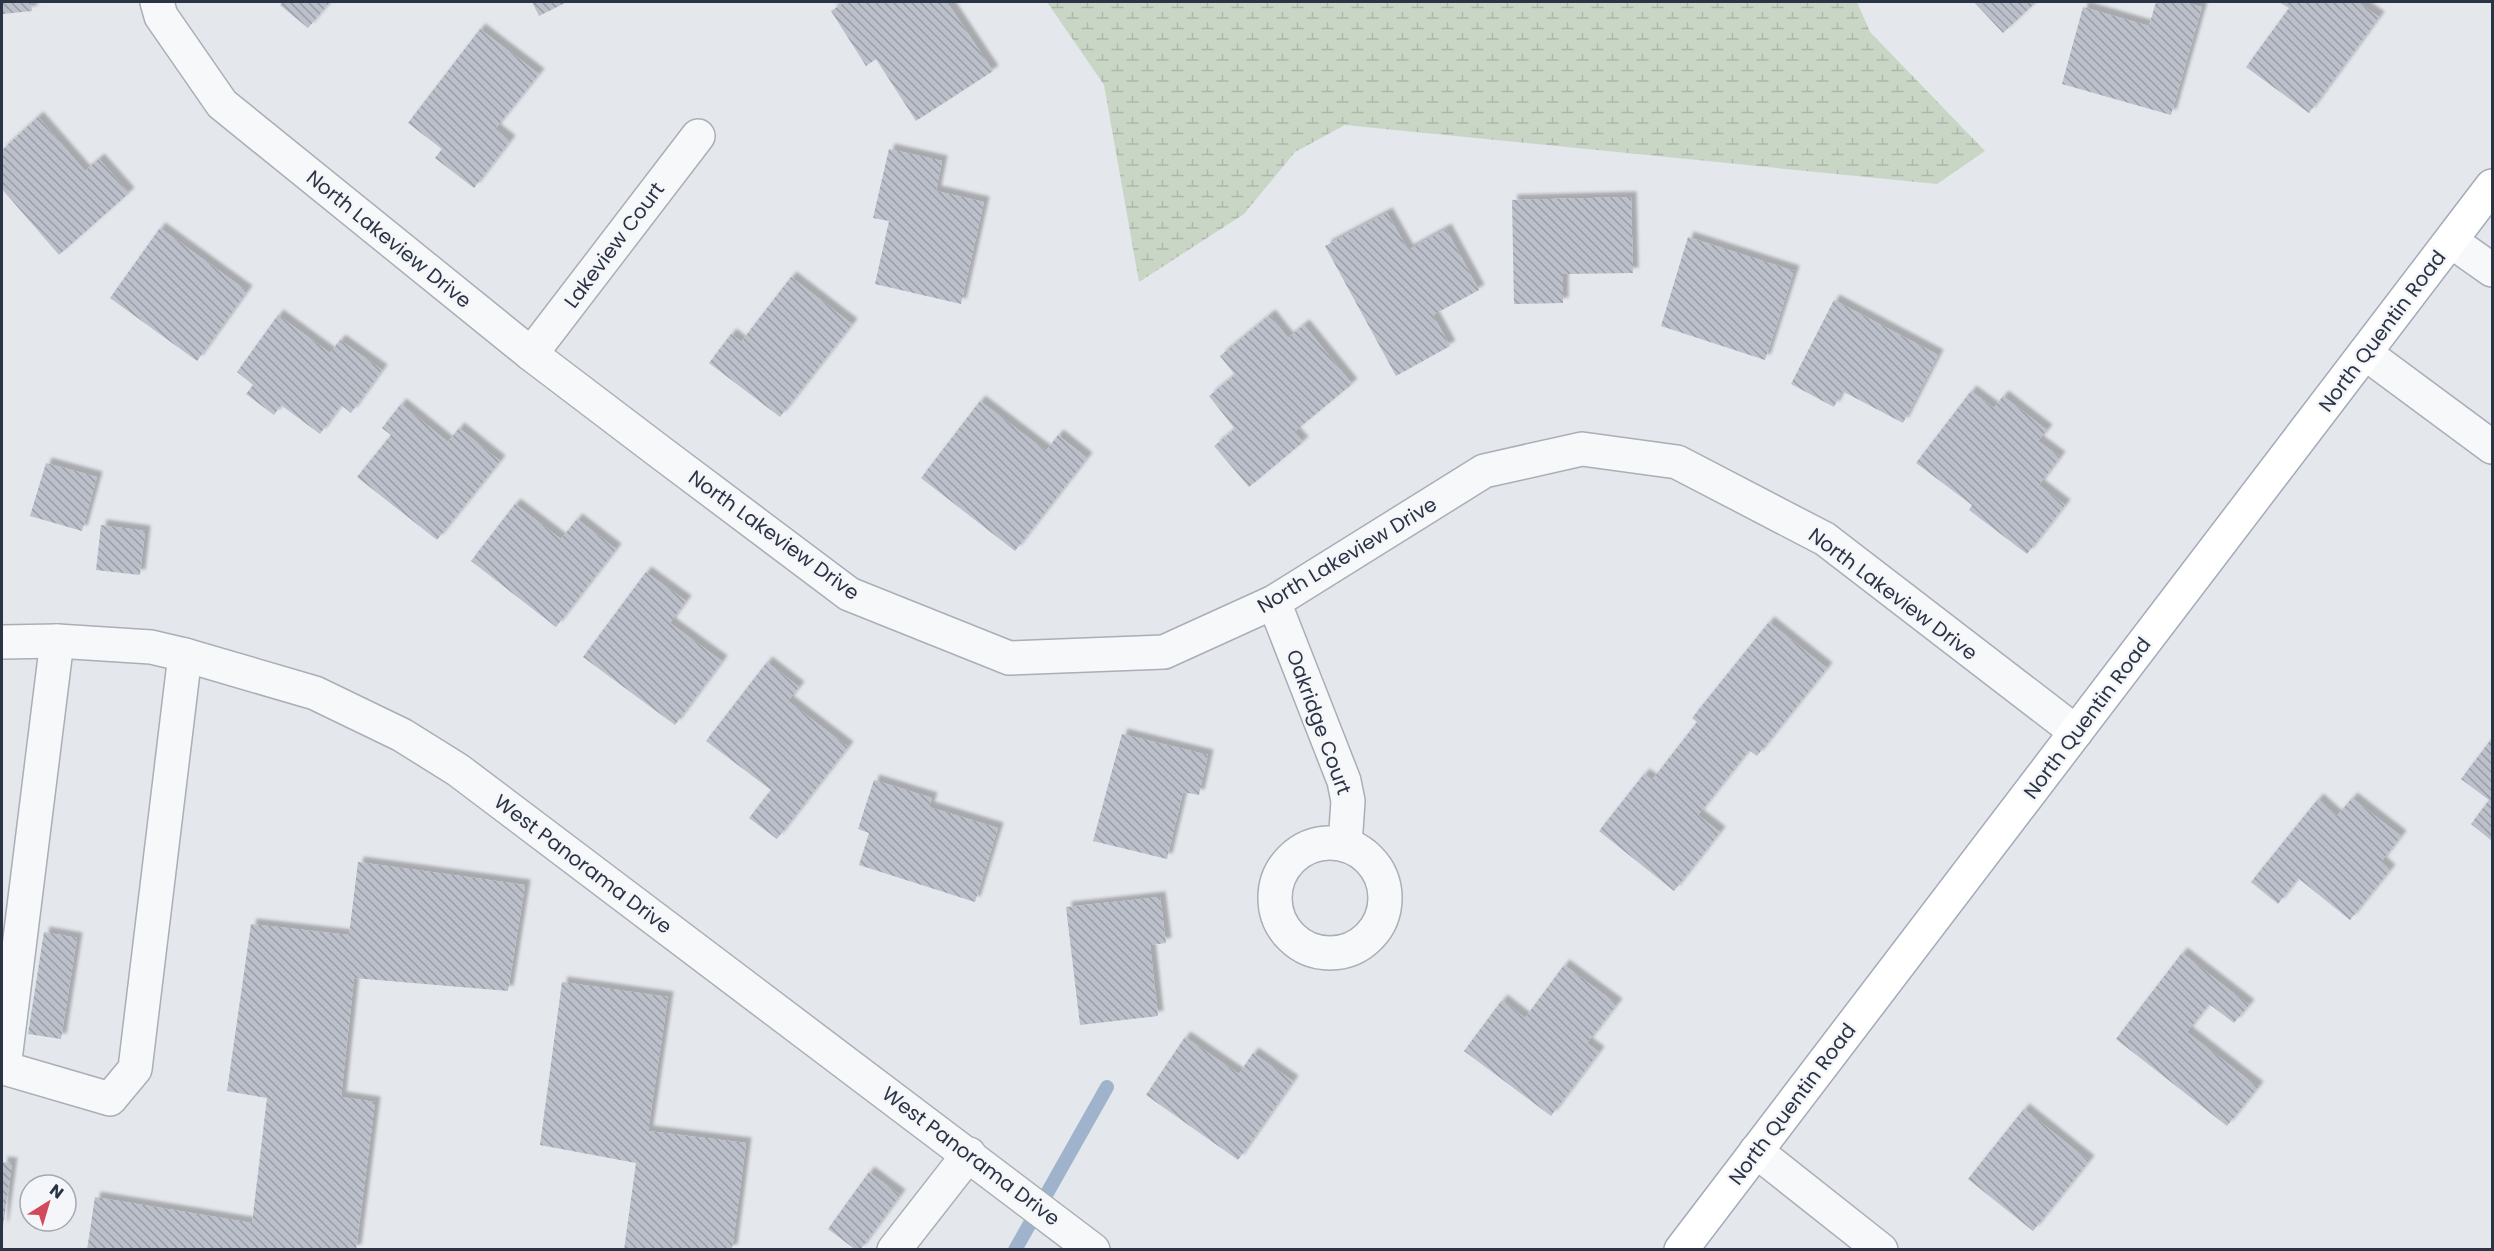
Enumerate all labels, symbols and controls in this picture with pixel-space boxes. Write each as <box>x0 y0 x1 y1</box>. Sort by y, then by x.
street label: North Lakeview Drive <box>301 164 477 314</box>
street label: Lakeview Court <box>557 176 671 314</box>
street label: North Quentin Road <box>2312 244 2452 418</box>
street label: North Lakeview Drive <box>683 463 865 607</box>
street label: North Lakeview Drive <box>1252 490 1442 620</box>
street label: North Lakeview Drive <box>1803 521 1983 667</box>
street label: North Quentin Road <box>2017 631 2157 805</box>
street label: Oakridge Court <box>1280 646 1358 798</box>
street label: West Panorama Drive <box>488 788 678 940</box>
street label: North Quentin Road <box>1722 1017 1862 1191</box>
street label: West Panorama Drive <box>876 1080 1066 1232</box>
north arrow <box>18 1173 78 1233</box>
text: N <box>45 1179 68 1204</box>

